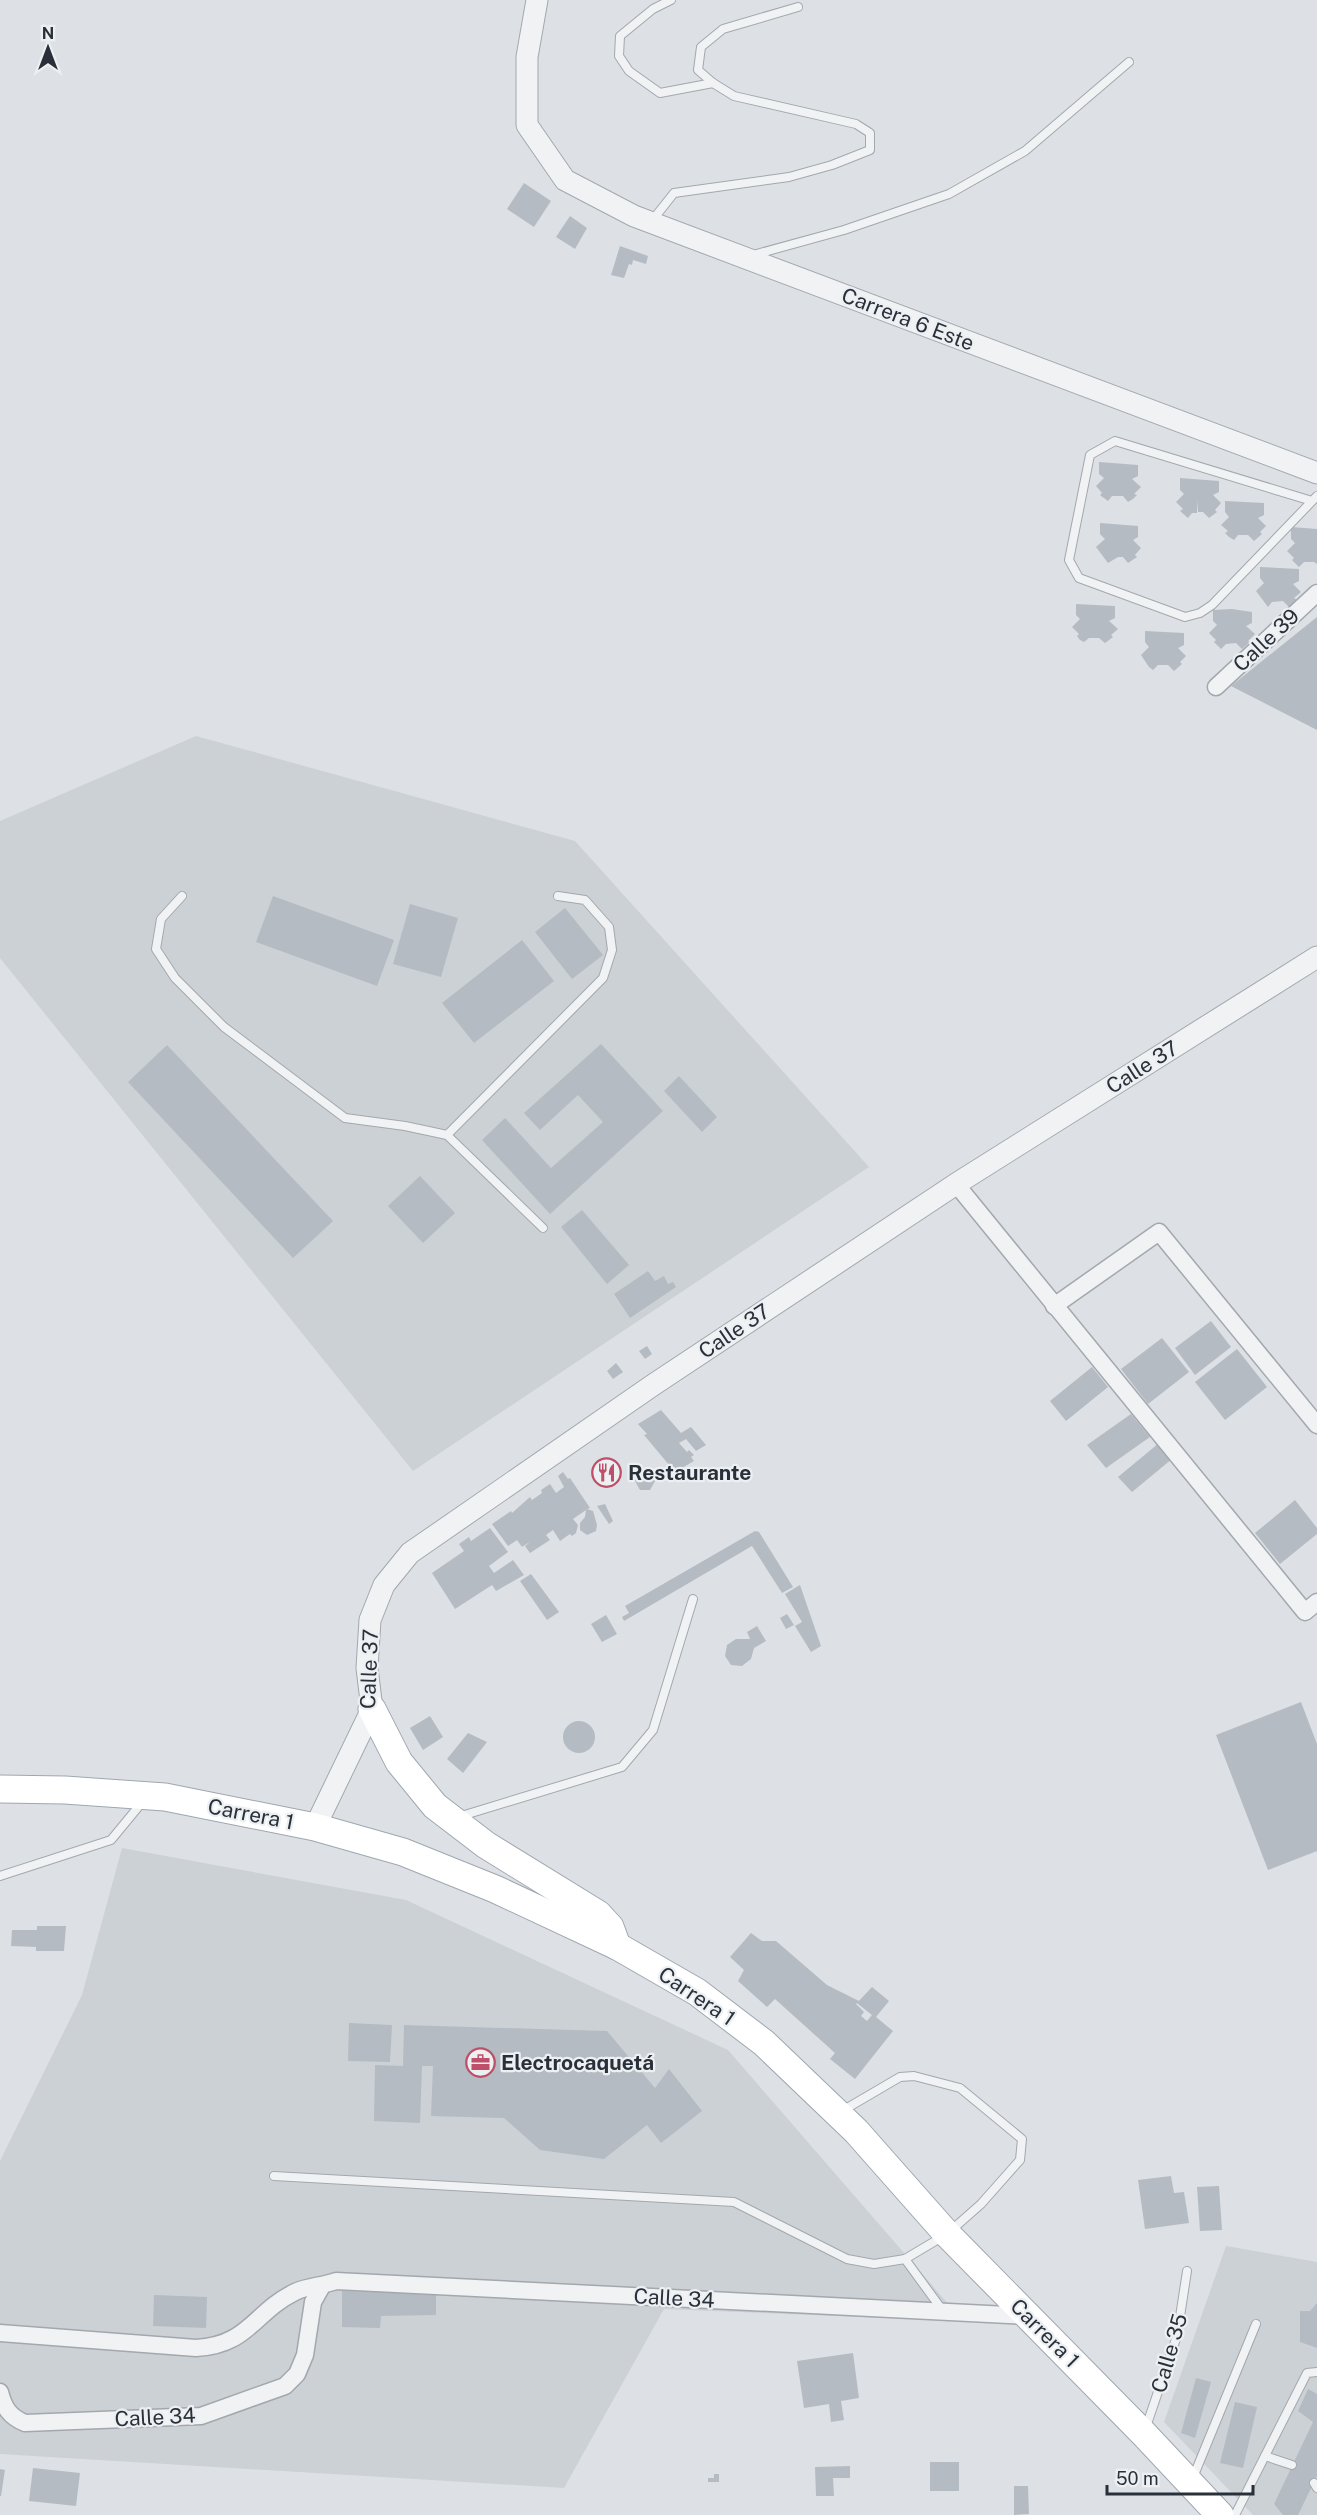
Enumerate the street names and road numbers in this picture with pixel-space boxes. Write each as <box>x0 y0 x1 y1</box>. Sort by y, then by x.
street label: Carrera 6 Este <box>838 282 978 356</box>
street label: Calle 39 <box>1228 603 1304 677</box>
street label: Calle 37 <box>1101 1035 1183 1099</box>
street label: Calle 37 <box>694 1298 774 1364</box>
street label: Calle 37 <box>355 1629 383 1709</box>
street label: Carrera 1 <box>206 1793 296 1835</box>
street label: Carrera 1 <box>654 1961 740 2031</box>
street label: Calle 34 <box>633 2283 715 2313</box>
street label: Carrera 1 <box>1005 2293 1085 2373</box>
street label: Calle 35 <box>1146 2310 1192 2396</box>
street label: Calle 34 <box>114 2402 196 2432</box>

